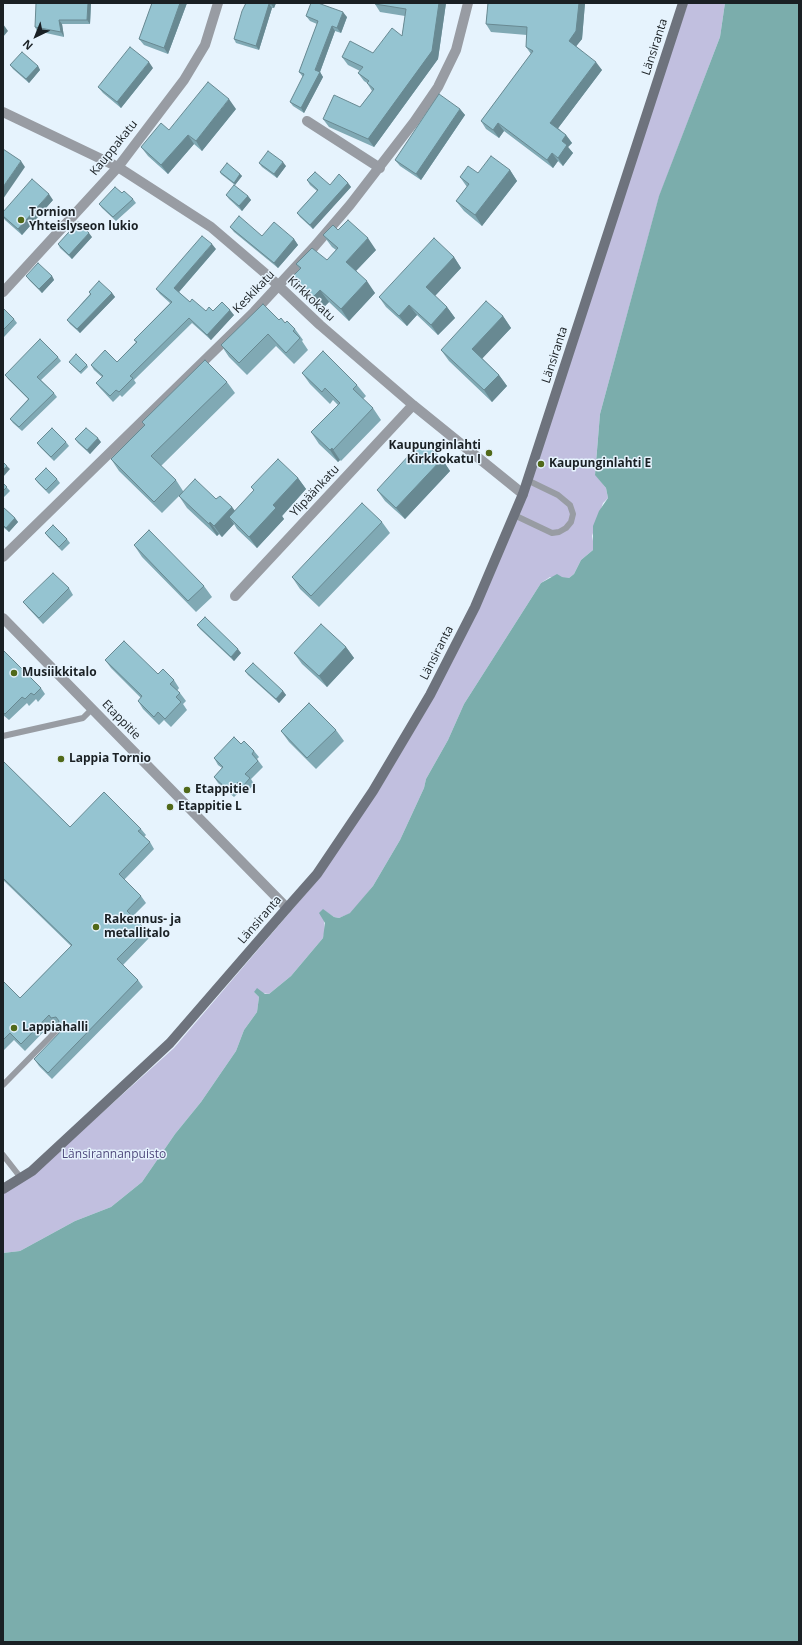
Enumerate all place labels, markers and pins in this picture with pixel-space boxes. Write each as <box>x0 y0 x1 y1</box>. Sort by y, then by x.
place label: Tornion Yhteislyseon lukio <box>29 206 138 234</box>
marker: Tornion Yhteislyseon lukio <box>16 215 26 225</box>
place label: Kaupunginlahti Kirkkokatu I <box>389 439 481 467</box>
marker: Kaupunginlahti Kirkkokatu I <box>484 448 494 458</box>
place label: Kaupunginlahti E <box>549 457 651 471</box>
marker: Kaupunginlahti E <box>536 459 546 469</box>
place label: Musiikkitalo <box>22 666 97 680</box>
marker: Musiikkitalo <box>9 668 19 678</box>
place label: Lappia Tornio <box>69 752 151 766</box>
marker: Lappia Tornio <box>56 754 66 764</box>
place label: Etappitie I <box>195 783 256 797</box>
marker: Etappitie I <box>182 785 192 795</box>
place label: Etappitie L <box>178 800 242 814</box>
marker: Etappitie L <box>165 802 175 812</box>
place label: Rakennus- ja metallitalo <box>104 913 181 941</box>
marker: Rakennus- ja metallitalo <box>91 922 101 932</box>
place label: Lappiahalli <box>22 1021 88 1035</box>
marker: Lappiahalli <box>9 1023 19 1033</box>

